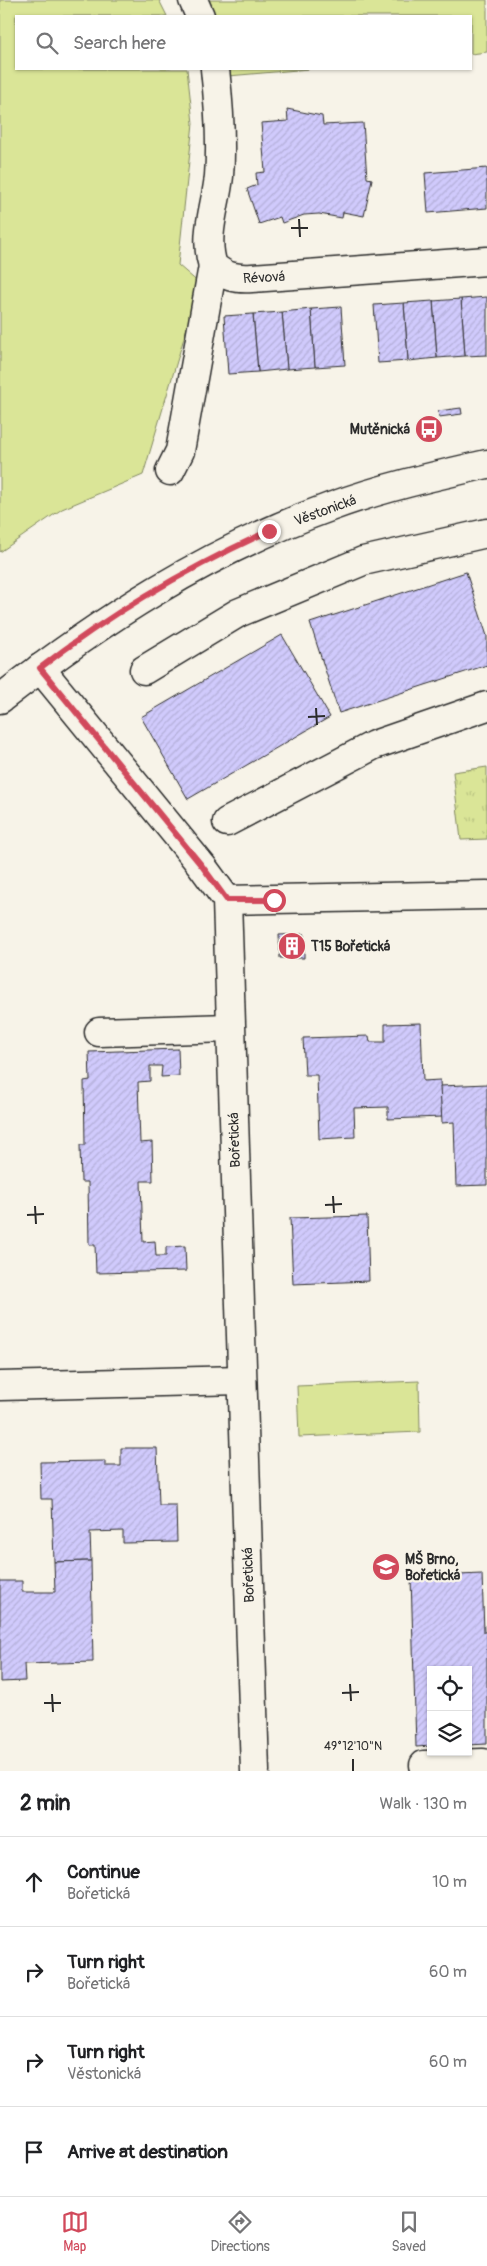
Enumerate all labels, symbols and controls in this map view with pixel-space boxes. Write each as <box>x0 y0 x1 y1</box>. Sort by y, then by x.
search box <box>15 15 472 70</box>
icon: search <box>33 29 61 57</box>
text: Search here <box>73 31 166 55</box>
street label: Révová <box>243 268 286 287</box>
bus stop icon: Mutěnická <box>414 414 444 444</box>
place label: Mutěnická <box>350 421 410 438</box>
street label: Věstonická <box>292 491 359 530</box>
route end <box>258 520 281 543</box>
route start <box>263 889 286 912</box>
building icon: T15 Bořetická <box>277 931 307 961</box>
place label: T15 Bořetická <box>310 938 391 955</box>
street label: Bořetická <box>225 1112 244 1168</box>
street label: Bořetická <box>239 1547 258 1603</box>
place label: MŠ Brno, Bořetická <box>405 1550 461 1584</box>
school or university icon: MŠ Brno, Bořetická <box>371 1552 401 1582</box>
map controls <box>427 1666 472 1756</box>
button: locate <box>427 1666 472 1711</box>
button: layers <box>427 1711 472 1756</box>
text: 49°12'10"N <box>324 1739 382 1754</box>
text: 2 min <box>20 1790 70 1817</box>
text: Walk · 130 m <box>380 1794 467 1814</box>
text: Continue <box>67 1860 140 1884</box>
icon: ahead <box>20 1868 48 1896</box>
text: 10 m <box>432 1872 467 1892</box>
text: Bořetická <box>67 1884 130 1904</box>
text: Turn right <box>67 1950 145 1974</box>
icon: right <box>20 1958 48 1986</box>
text: 60 m <box>429 1962 467 1982</box>
text: Bořetická <box>67 1974 130 1994</box>
text: Turn right <box>67 2040 145 2064</box>
icon: right <box>20 2048 48 2076</box>
text: 60 m <box>429 2052 467 2072</box>
text: Věstonická <box>67 2064 141 2084</box>
icon: arrive <box>20 2138 48 2166</box>
text: Arrive at destination <box>67 2140 228 2164</box>
tab: Map <box>61 2208 89 2255</box>
tab: Directions <box>210 2208 270 2255</box>
tab: Saved <box>391 2208 426 2255</box>

